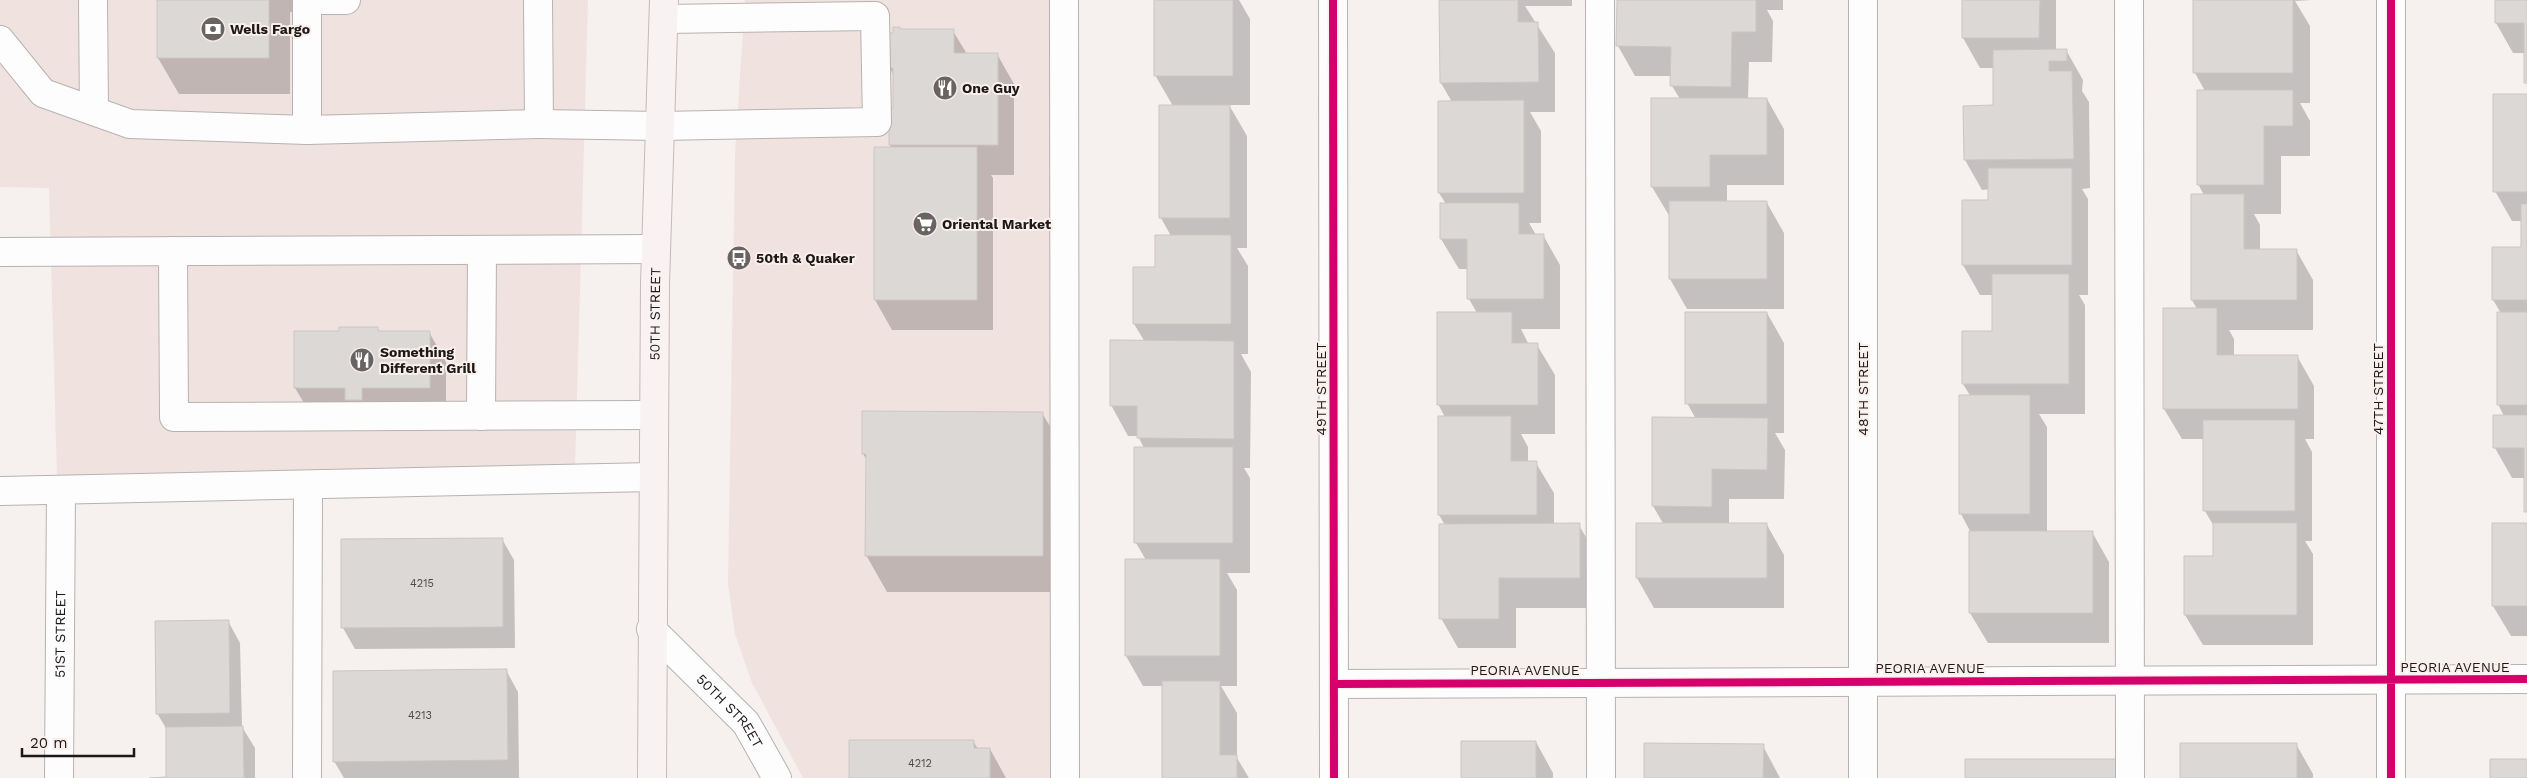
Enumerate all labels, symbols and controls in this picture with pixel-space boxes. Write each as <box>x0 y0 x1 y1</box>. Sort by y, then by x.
bank icon: Wells Fargo <box>200 16 226 42</box>
place label: Wells Fargo <box>230 21 310 37</box>
restaurant icon: One Guy <box>932 75 958 101</box>
place label: One Guy <box>962 80 1020 96</box>
supermarket icon: Oriental Market <box>912 211 938 237</box>
place label: Oriental Market <box>942 216 1051 232</box>
bus stop icon: 50th & Quaker <box>726 245 752 271</box>
place label: 50th & Quaker <box>756 250 855 266</box>
street label: 50TH STREET <box>647 267 664 361</box>
street label: 49TH STREET <box>1313 342 1329 436</box>
street label: 48TH STREET <box>1855 342 1871 436</box>
street label: 47TH STREET <box>2370 343 2386 435</box>
place label: Something Different Grill <box>380 344 476 376</box>
restaurant icon: Something Different Grill <box>349 347 375 373</box>
house number: 4215 <box>410 577 434 590</box>
street label: 51ST STREET <box>52 590 68 678</box>
street label: PEORIA AVENUE <box>2400 659 2510 675</box>
street label: PEORIA AVENUE <box>1875 660 1985 676</box>
street label: PEORIA AVENUE <box>1470 662 1580 678</box>
street label: 50TH STREET <box>693 671 766 751</box>
house number: 4213 <box>408 709 432 722</box>
scale bar <box>22 726 135 758</box>
text: 20 m <box>30 734 68 752</box>
house number: 4212 <box>908 757 932 770</box>

